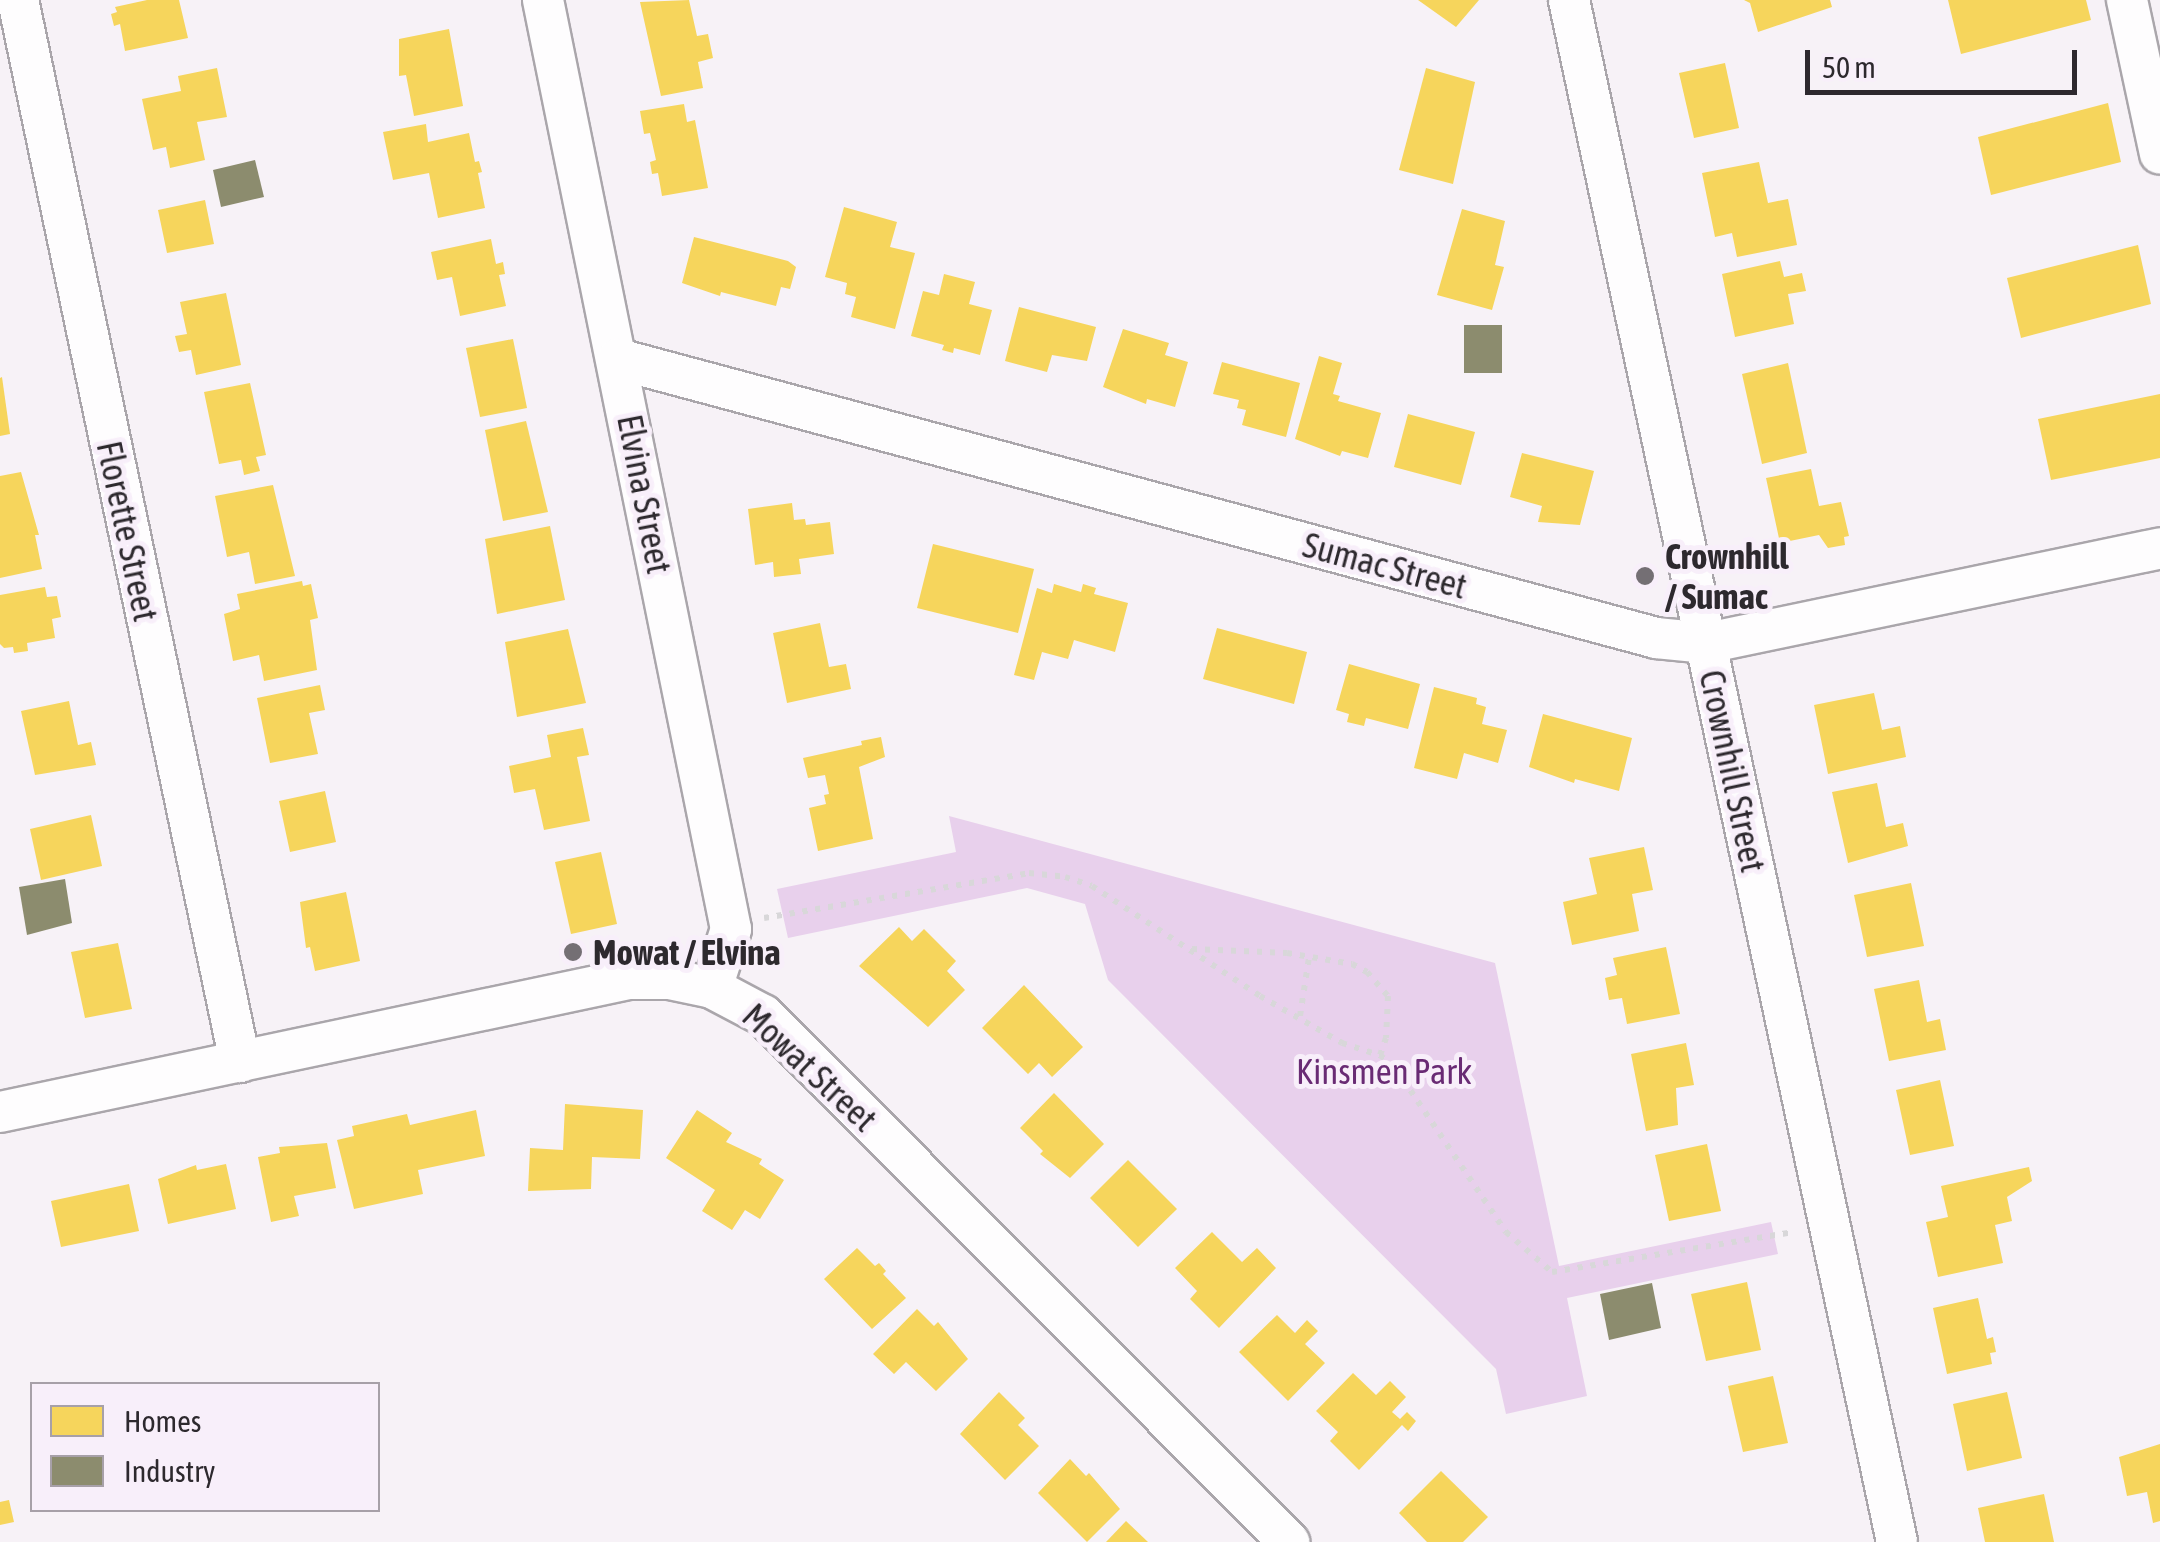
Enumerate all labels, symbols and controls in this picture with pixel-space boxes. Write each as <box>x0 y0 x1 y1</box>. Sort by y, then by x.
scale bar <box>1810 30 2082 92</box>
text: 50 m <box>1822 50 1876 84</box>
street label: Elvina Street <box>609 411 681 577</box>
street label: Florette Street <box>88 437 168 625</box>
street label: Sumac Street <box>1299 523 1471 607</box>
place label: Crownhill / Sumac <box>1665 535 1789 617</box>
marker: Crownhill / Sumac <box>1634 565 1656 587</box>
street label: Crownhill Street <box>1691 666 1775 876</box>
place label: Mowat / Elvina <box>593 931 780 973</box>
marker: Mowat / Elvina <box>562 941 584 963</box>
street label: Mowat Street <box>734 994 886 1140</box>
park label: Kinsmen Park <box>1296 1050 1472 1092</box>
legend <box>30 1382 380 1512</box>
text: Homes <box>124 1404 201 1438</box>
text: Industry <box>124 1454 215 1488</box>

